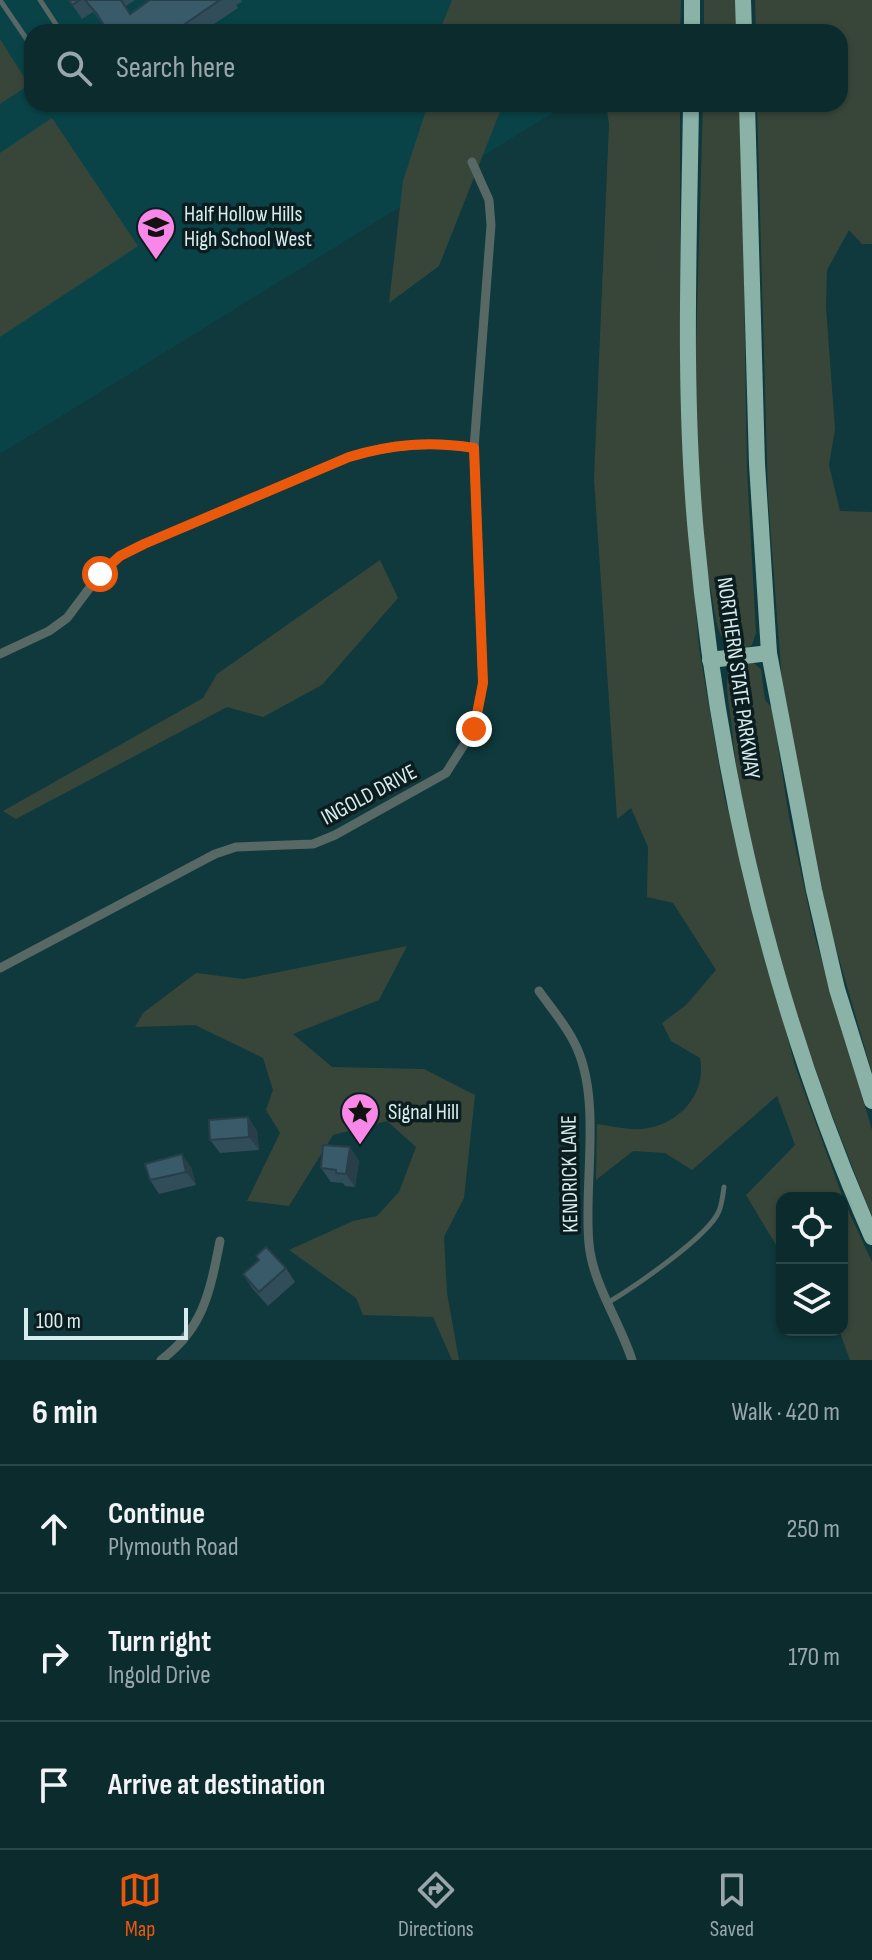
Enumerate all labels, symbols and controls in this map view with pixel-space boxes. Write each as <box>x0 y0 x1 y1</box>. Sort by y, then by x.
search box <box>24 24 848 112</box>
icon: search <box>52 46 96 90</box>
text: Search here <box>116 50 235 86</box>
place label: Half Hollow Hills High School West <box>184 201 312 253</box>
school or university icon: Half Hollow Hills High School West <box>135 206 177 261</box>
route start <box>82 556 118 592</box>
street label: NORTHERN STATE PARKWAY <box>710 575 766 781</box>
route end <box>456 711 492 747</box>
street label: INGOLD DRIVE <box>317 759 421 831</box>
place icon: Signal Hill <box>339 1091 381 1146</box>
place label: Signal Hill <box>388 1099 459 1126</box>
street label: KENDRICK LANE <box>555 1115 585 1233</box>
map controls <box>776 1192 848 1336</box>
button: locate <box>776 1192 848 1264</box>
button: layers <box>776 1264 848 1336</box>
scale bar <box>24 1304 188 1340</box>
text: 100 m <box>36 1308 81 1335</box>
text: 6 min <box>32 1392 98 1433</box>
text: Walk · 420 m <box>731 1397 840 1428</box>
text: Continue <box>108 1496 205 1532</box>
icon: ahead <box>32 1507 76 1551</box>
text: 250 m <box>786 1514 840 1545</box>
text: Plymouth Road <box>108 1532 239 1563</box>
text: Turn right <box>108 1624 211 1660</box>
icon: right <box>32 1635 76 1679</box>
text: 170 m <box>788 1642 840 1673</box>
text: Ingold Drive <box>108 1660 211 1691</box>
icon: arrive <box>32 1763 76 1807</box>
text: Arrive at destination <box>108 1767 325 1803</box>
tab: Map <box>118 1868 162 1943</box>
tab: Directions <box>398 1868 474 1943</box>
tab: Saved <box>710 1868 754 1943</box>

